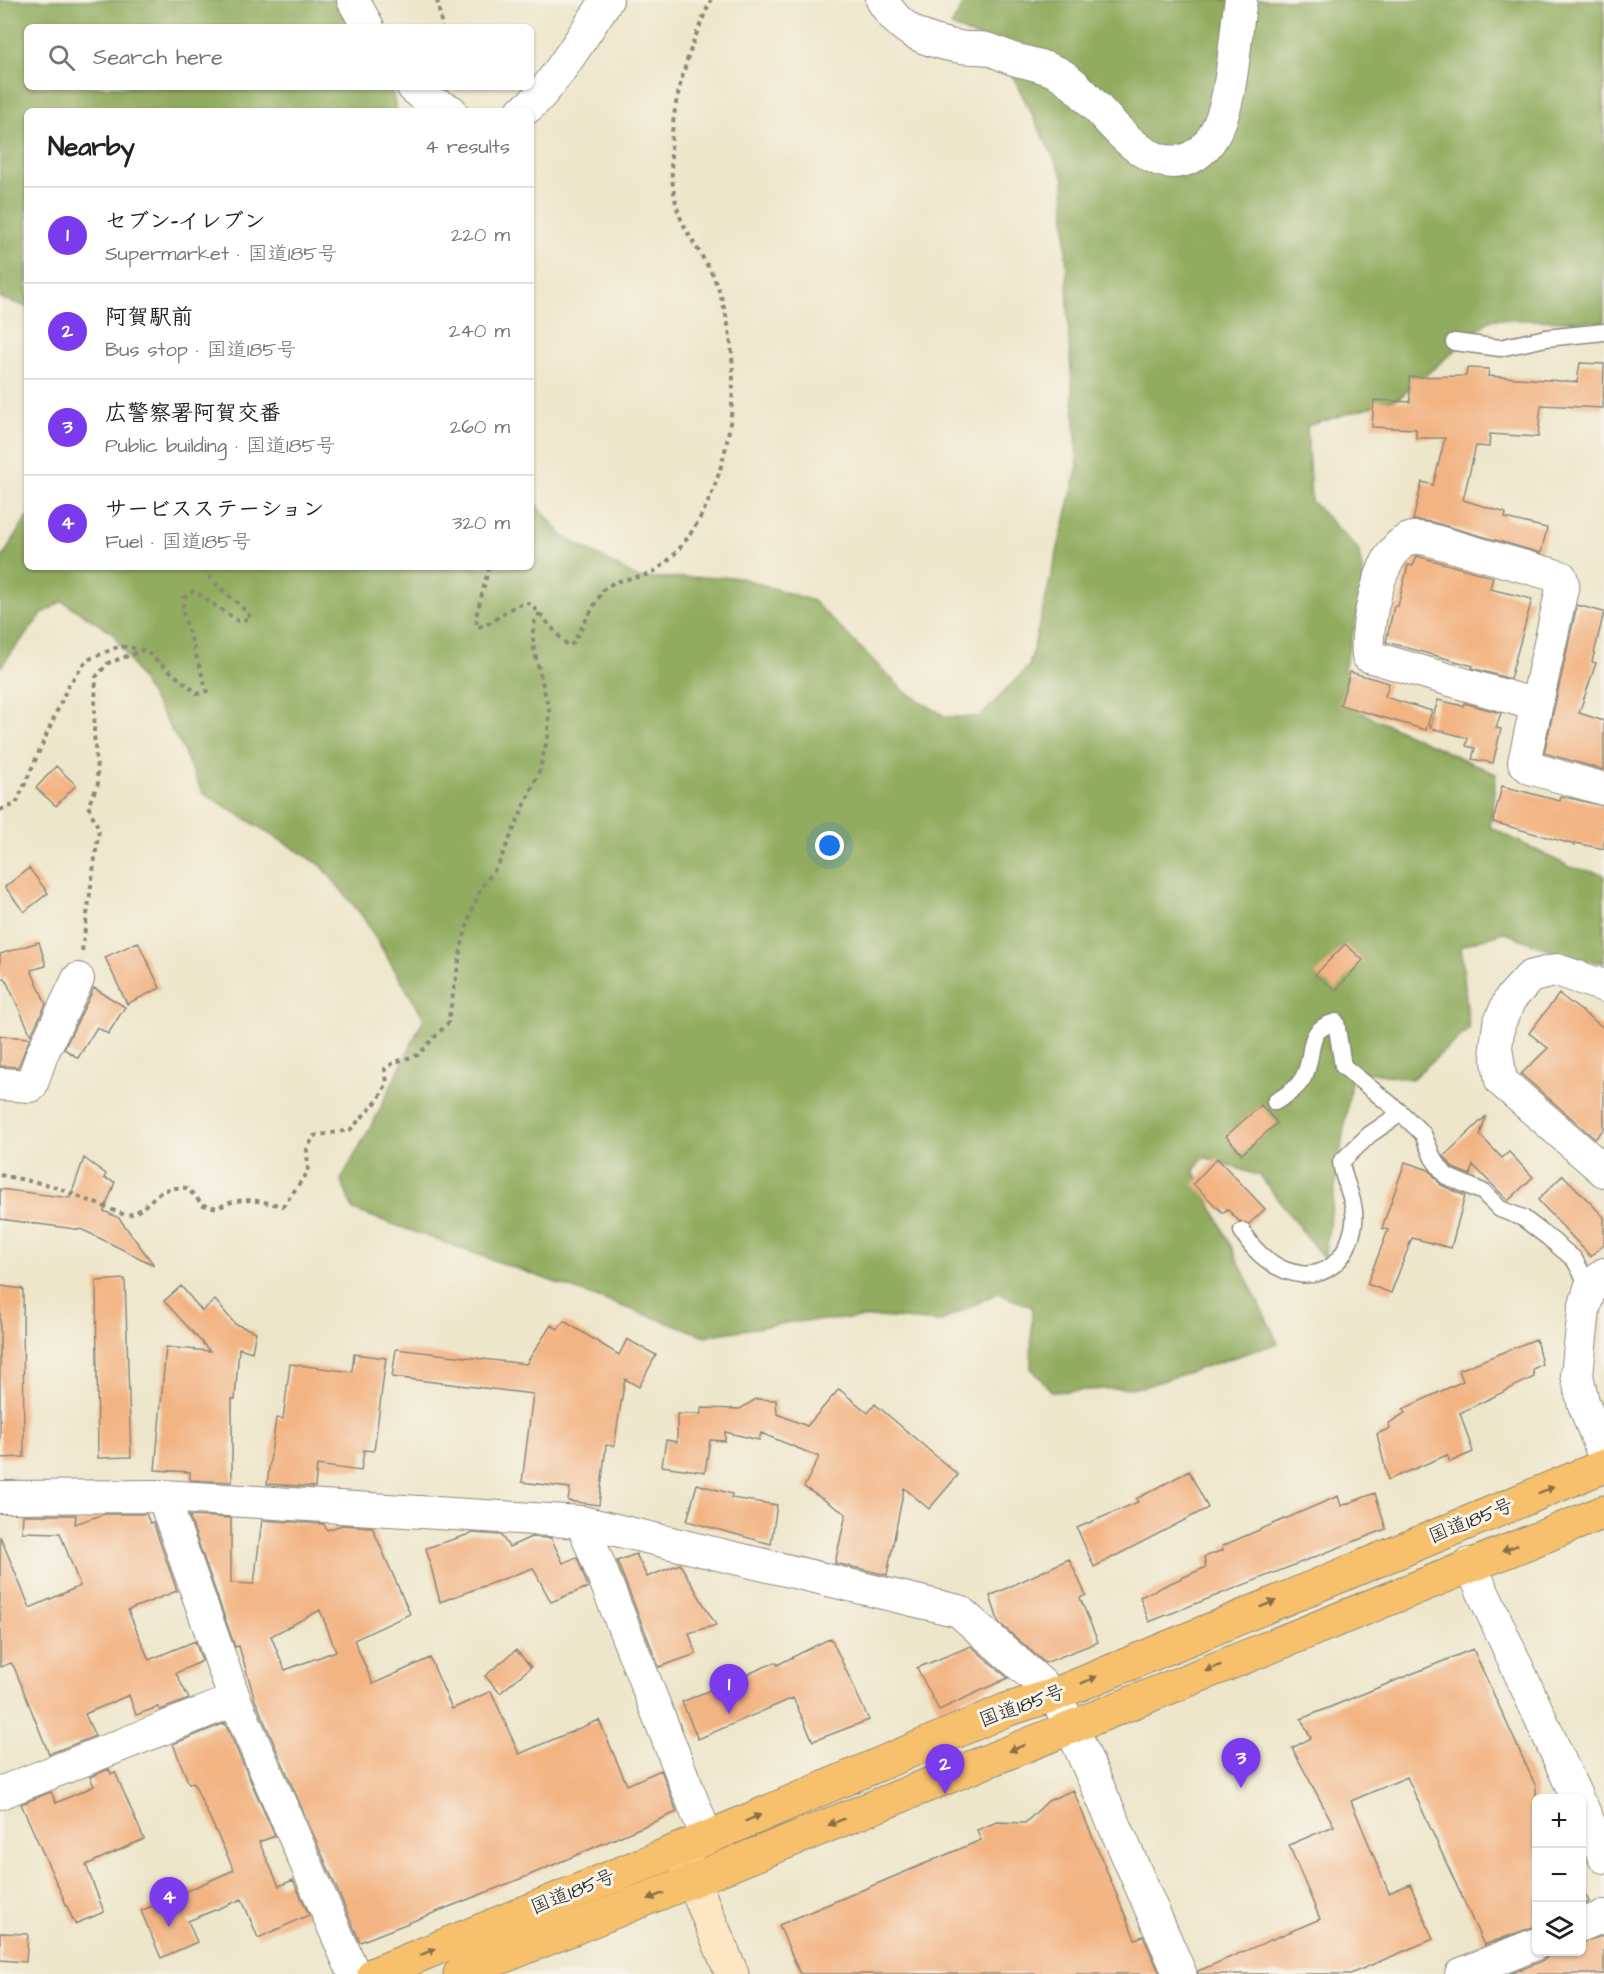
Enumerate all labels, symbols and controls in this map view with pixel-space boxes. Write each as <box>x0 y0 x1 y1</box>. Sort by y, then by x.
search box <box>24 24 534 90</box>
icon: search <box>45 41 78 74</box>
text: Search here <box>93 42 223 73</box>
text: Nearby <box>48 129 135 165</box>
text: 4 results <box>425 133 510 161</box>
text: セブン-イレブン <box>105 206 266 237</box>
text: 1 <box>66 221 69 249</box>
text: 220 m <box>451 221 510 249</box>
text: Supermarket · 国道185号 <box>105 240 337 268</box>
text: 阿賀駅前 <box>105 302 193 333</box>
text: 2 <box>62 317 73 345</box>
text: 240 m <box>449 317 510 345</box>
text: Bus stop · 国道185号 <box>105 336 296 364</box>
text: 広警察署阿賀交番 <box>105 398 281 429</box>
text: 3 <box>62 413 73 441</box>
text: 260 m <box>450 413 510 441</box>
text: Public building · 国道185号 <box>105 432 336 460</box>
text: サービスステーション <box>105 494 325 525</box>
text: 4 <box>61 509 74 537</box>
text: 320 m <box>452 509 510 537</box>
text: Fuel · 国道185号 <box>105 528 251 556</box>
your location <box>815 831 844 860</box>
one-way arrow <box>1537 1485 1555 1495</box>
street label: 国道185号 <box>1424 1491 1518 1551</box>
one-way arrow <box>1501 1543 1519 1553</box>
one-way arrow <box>1260 1599 1278 1609</box>
one-way arrow <box>1203 1663 1221 1673</box>
pin: 1 <box>710 1664 748 1714</box>
one-way arrow <box>1080 1676 1097 1685</box>
street label: 国道185号 <box>975 1678 1069 1734</box>
pin: 3 <box>1222 1738 1260 1788</box>
one-way arrow <box>1007 1743 1025 1753</box>
pin: 2 <box>926 1744 964 1794</box>
map controls <box>1532 1794 1586 1956</box>
button: + <box>1532 1794 1586 1848</box>
one-way arrow <box>744 1813 762 1822</box>
one-way arrow <box>827 1817 845 1827</box>
button: − <box>1532 1848 1586 1902</box>
street label: 国道185号 <box>526 1862 620 1922</box>
pin: 4 <box>150 1878 188 1927</box>
one-way arrow <box>647 1892 665 1901</box>
button: layers <box>1532 1902 1586 1956</box>
one-way arrow <box>419 1947 437 1956</box>

